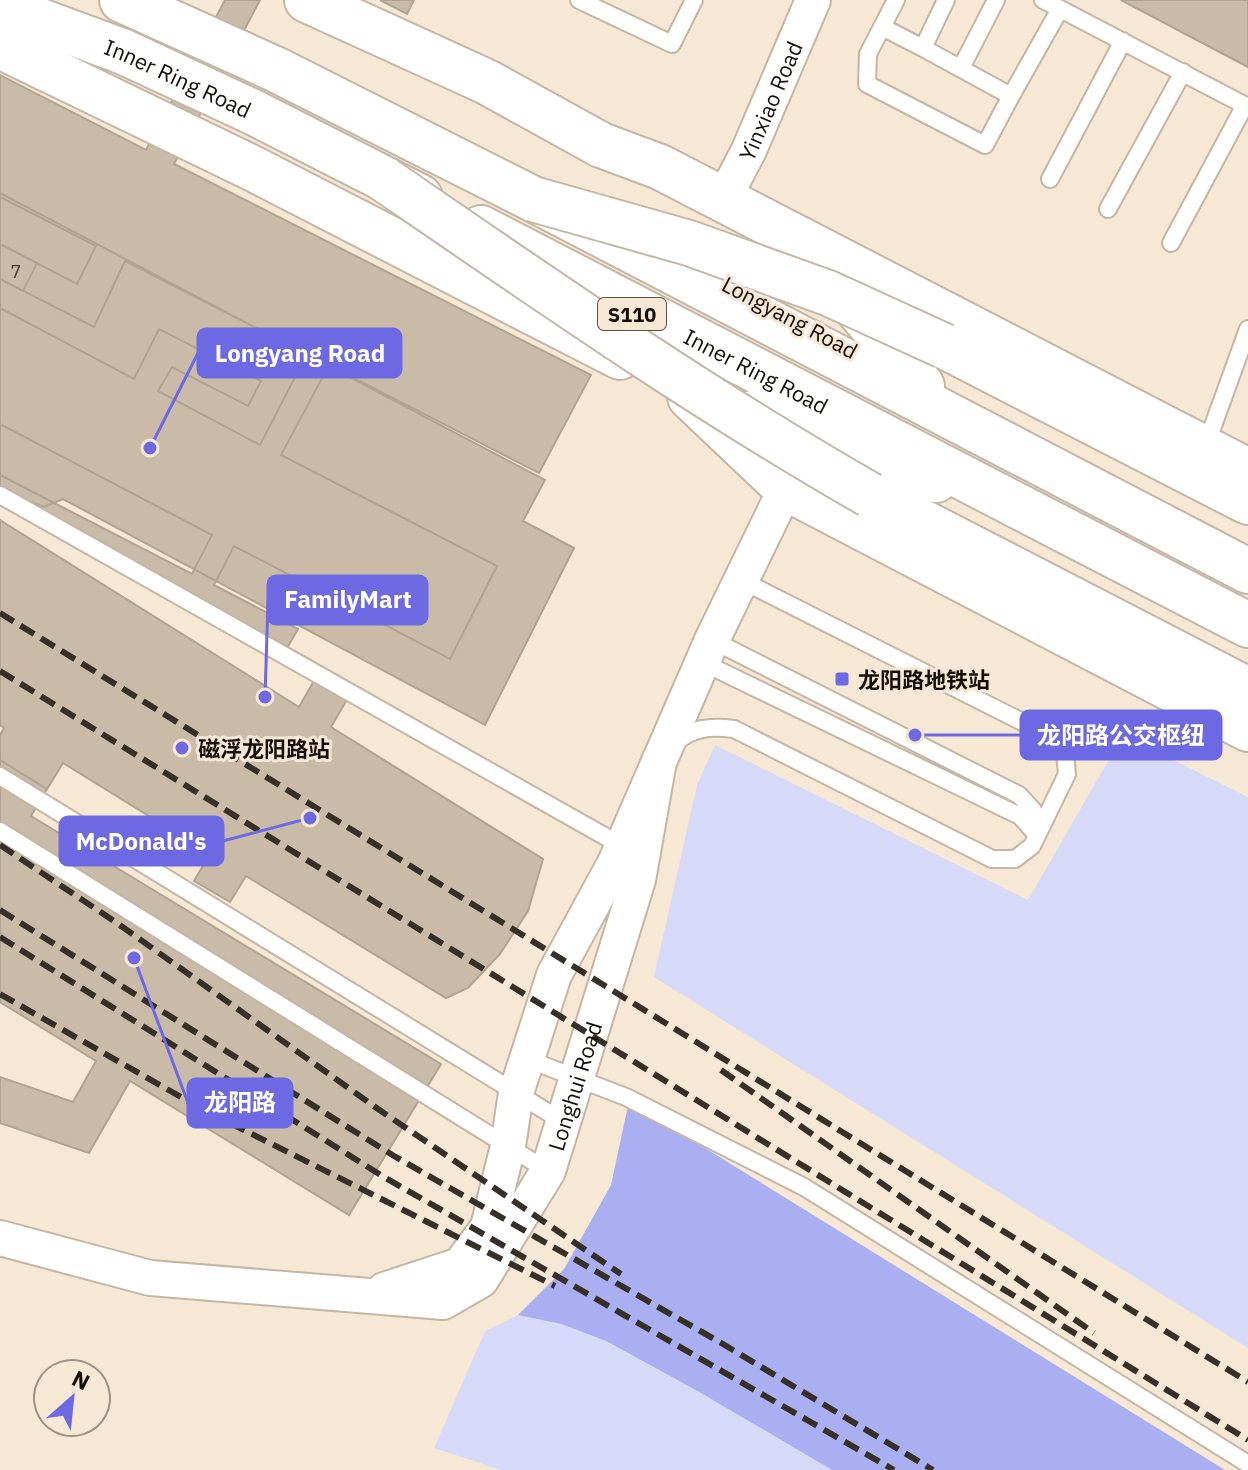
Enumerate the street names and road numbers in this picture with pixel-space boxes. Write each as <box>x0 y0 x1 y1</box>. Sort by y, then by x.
street label: Inner Ring Road <box>101 32 256 124</box>
street label: Yinxiao Road <box>732 36 808 166</box>
street label: Longyang Road <box>717 269 863 365</box>
road number: S110 <box>598 298 666 330</box>
street label: Inner Ring Road <box>679 321 833 420</box>
street label: Longhui Road <box>541 1018 608 1154</box>

